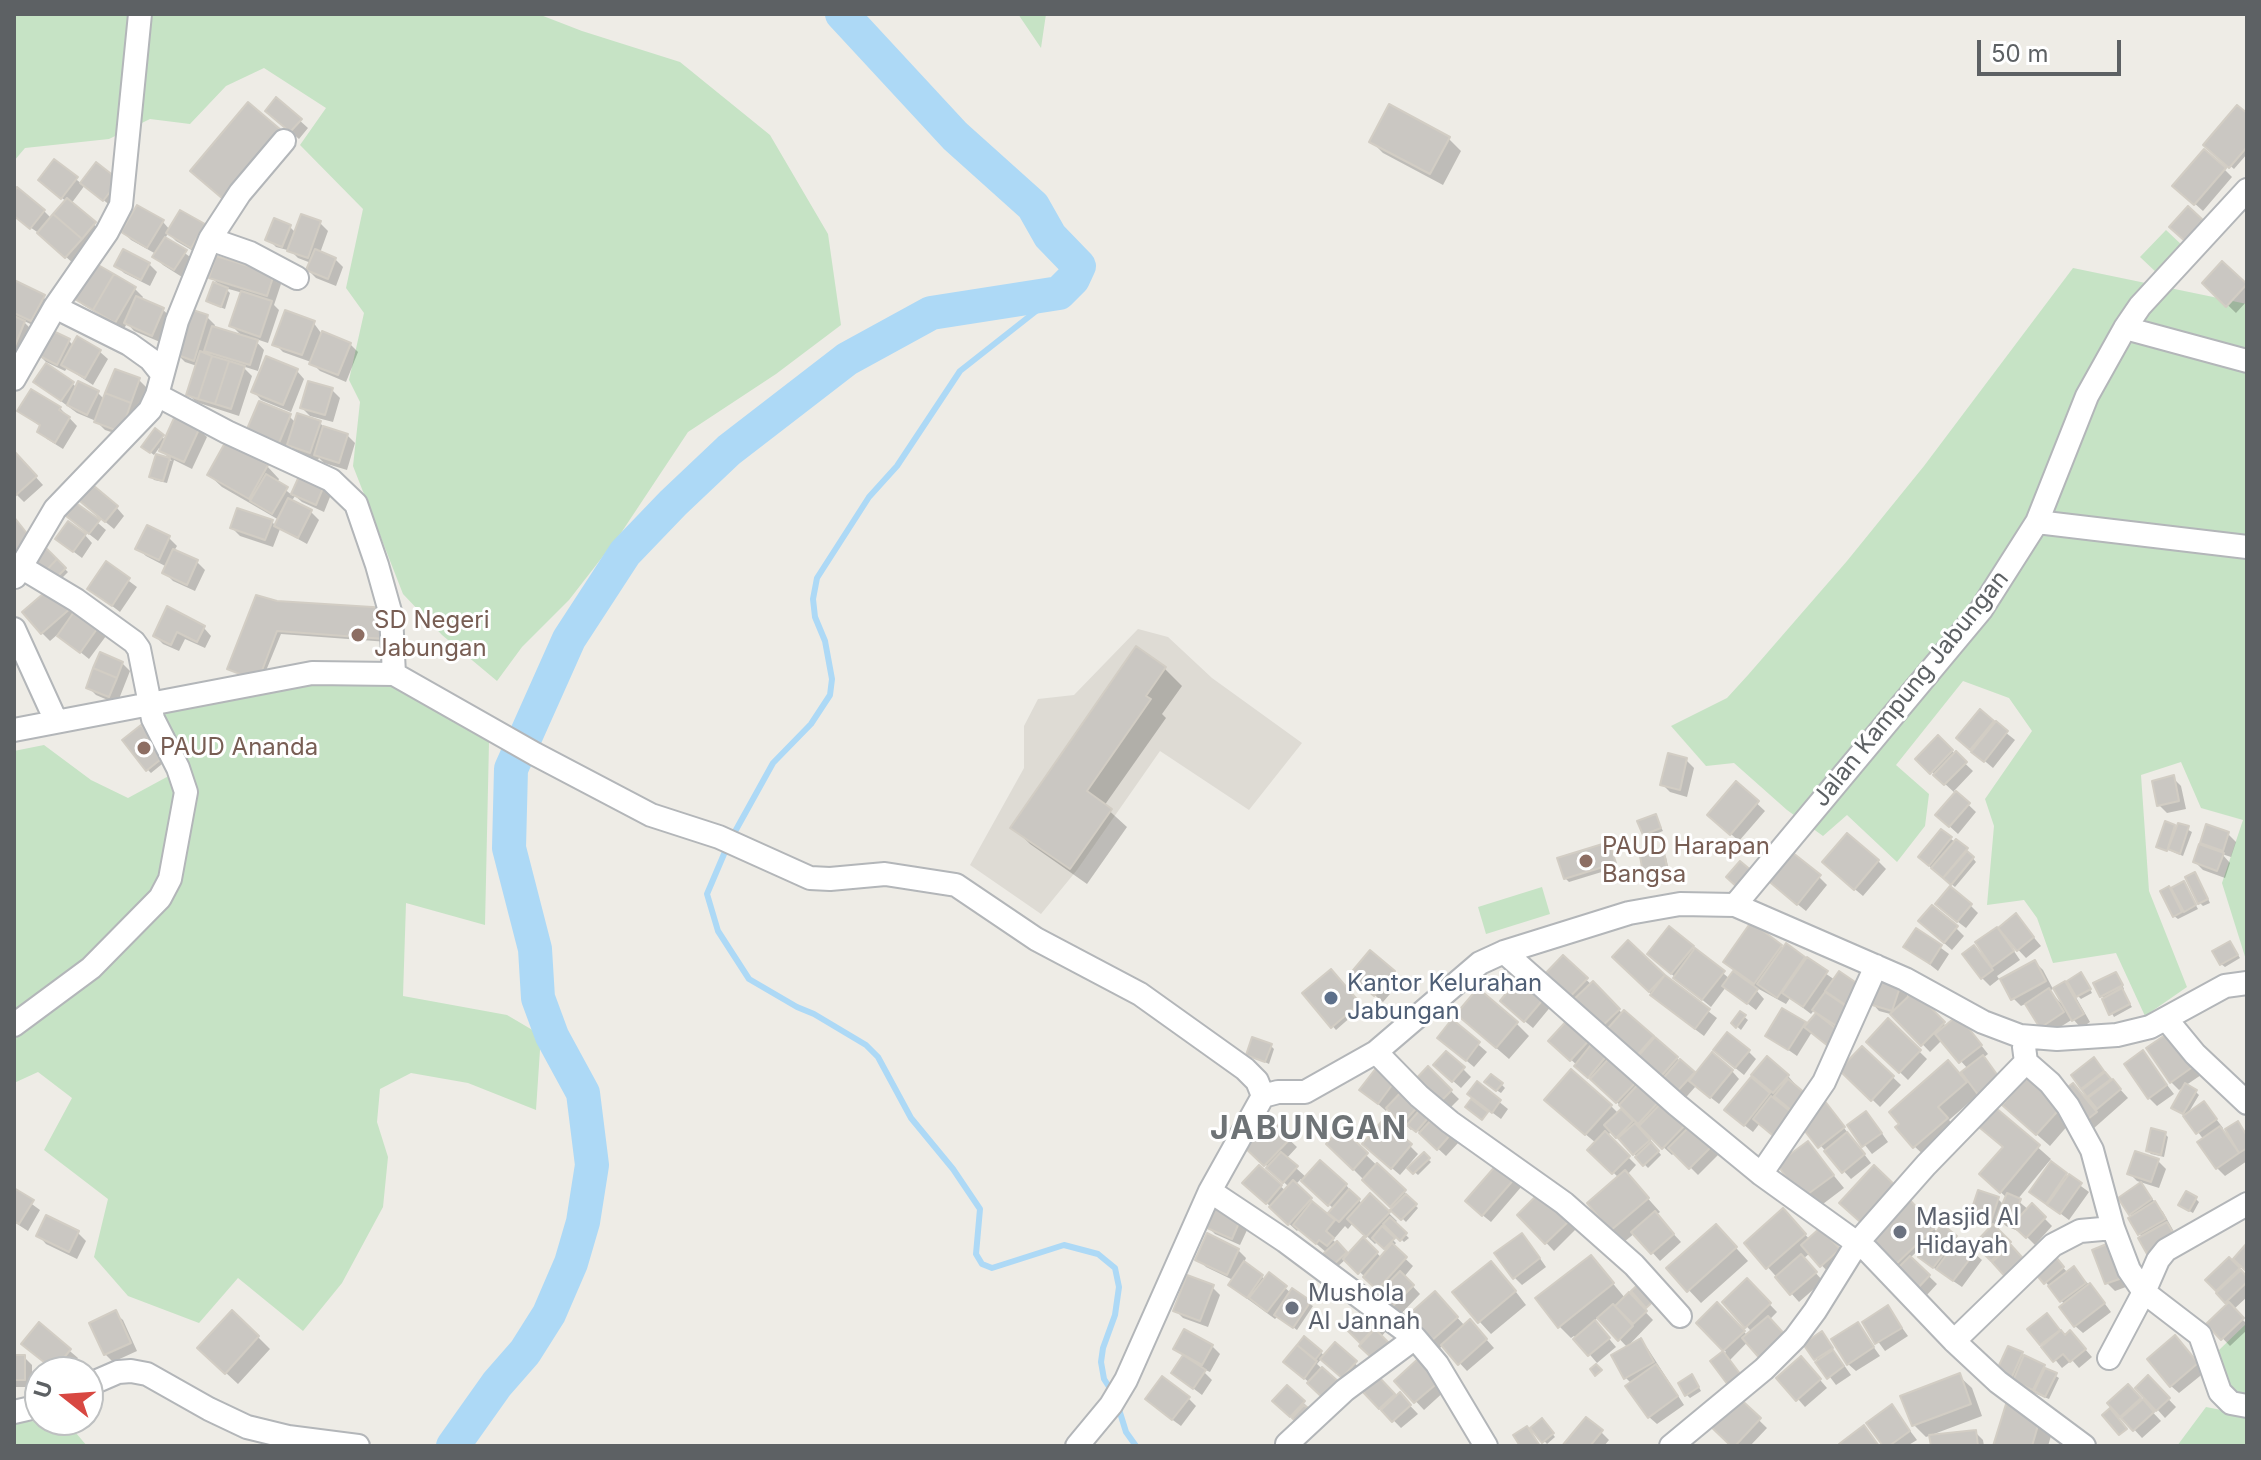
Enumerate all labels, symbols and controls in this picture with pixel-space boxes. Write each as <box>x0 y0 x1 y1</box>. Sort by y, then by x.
scale bar <box>1981 24 2125 74</box>
text: 50 m <box>1991 39 2049 68</box>
street label: Jalan Kampung Jabungan <box>1807 565 2015 813</box>
place label: SD Negeri Jabungan <box>374 607 489 663</box>
marker: SD Negeri Jabungan <box>349 626 367 644</box>
place label: PAUD Ananda <box>160 734 318 762</box>
marker: PAUD Ananda <box>135 739 153 757</box>
place label: PAUD Harapan Bangsa <box>1602 833 1770 889</box>
marker: PAUD Harapan Bangsa <box>1577 852 1595 870</box>
place label: Kantor Kelurahan Jabungan <box>1347 970 1542 1026</box>
marker: Kantor Kelurahan Jabungan <box>1322 989 1340 1007</box>
district label: JABUNGAN <box>1210 1110 1408 1148</box>
place label: Masjid Al Hidayah <box>1916 1204 2019 1260</box>
marker: Masjid Al Hidayah <box>1891 1223 1909 1241</box>
place label: Mushola Al Jannah <box>1308 1280 1420 1336</box>
marker: Mushola Al Jannah <box>1283 1299 1301 1317</box>
north arrow <box>24 1356 104 1436</box>
text: U <box>28 1378 58 1401</box>

